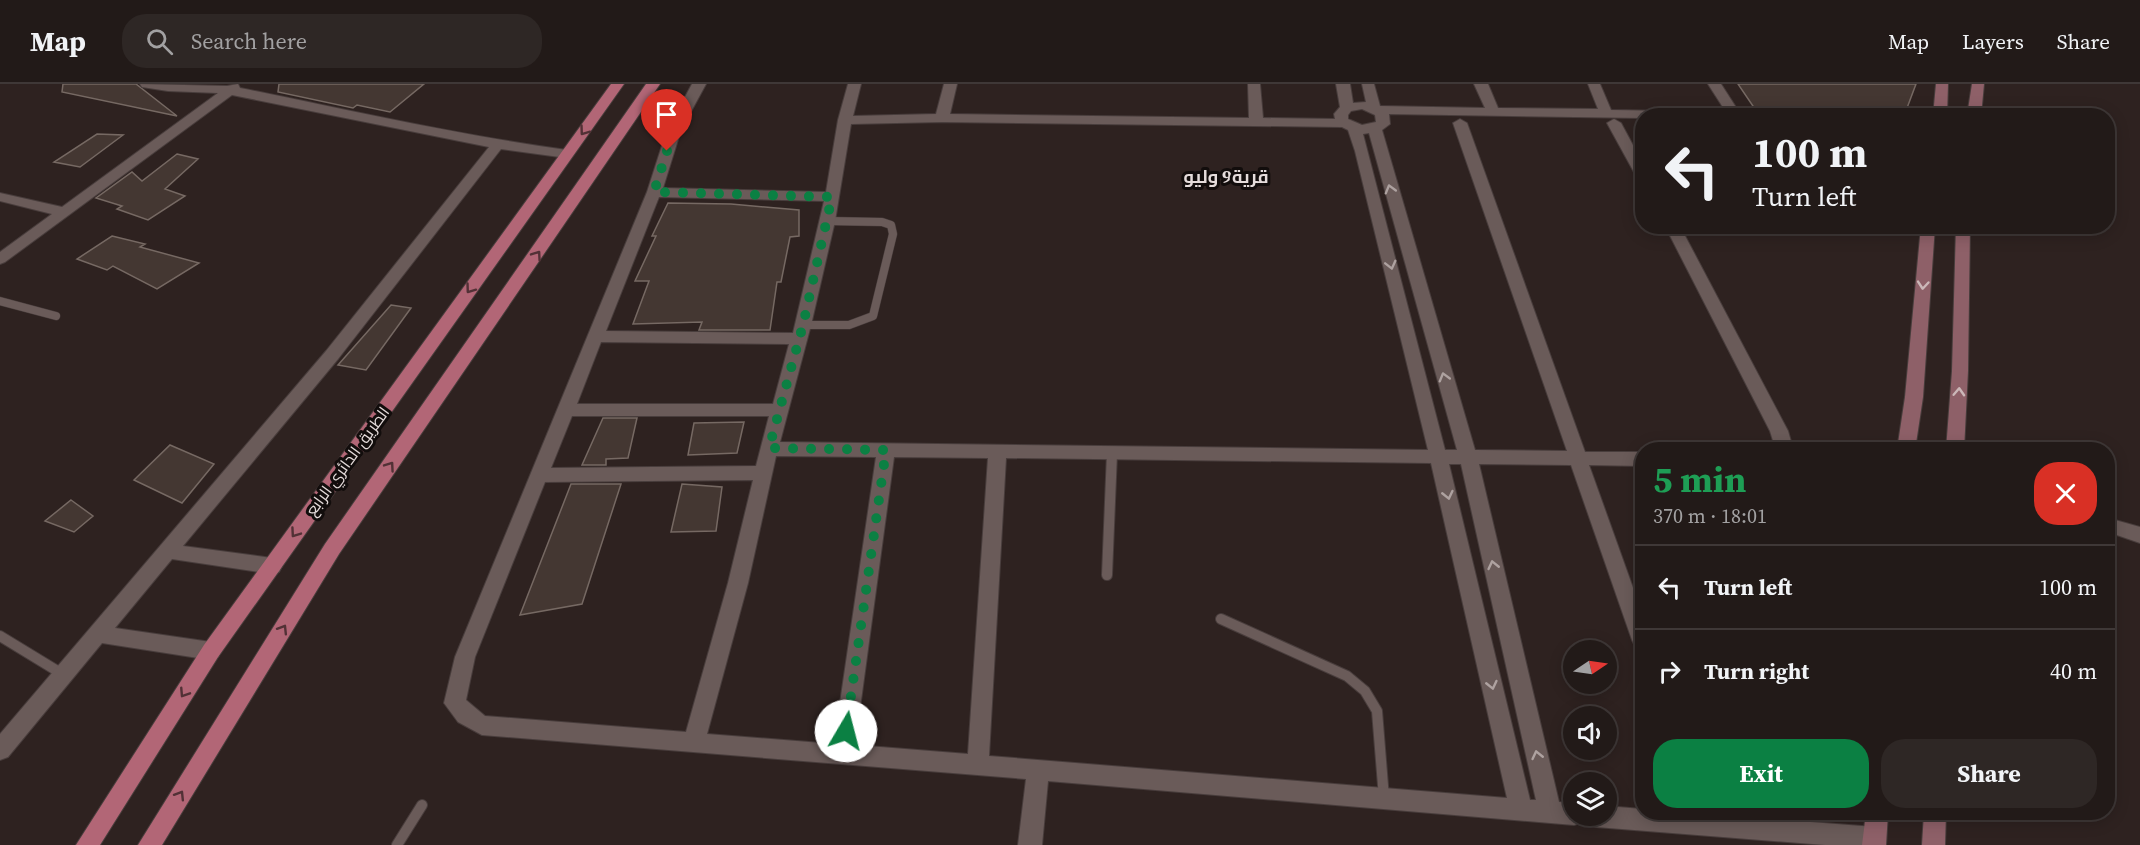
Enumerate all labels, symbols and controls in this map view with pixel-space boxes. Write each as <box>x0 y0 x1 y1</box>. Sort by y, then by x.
search box <box>122 14 542 68</box>
text: Map <box>30 22 86 60</box>
icon: search <box>143 25 176 58</box>
text: Search here <box>191 26 307 56</box>
text: Map <box>1888 27 1929 56</box>
text: Layers <box>1962 27 2024 56</box>
text: Share <box>2057 27 2110 56</box>
pin <box>641 89 692 151</box>
icon: arrive <box>650 98 683 131</box>
text: 100 m <box>1752 123 1867 181</box>
one-way arrow <box>580 125 591 136</box>
icon: left <box>1653 132 1731 210</box>
district label: قرية9 وليو <box>1183 164 1269 189</box>
text: Turn left <box>1752 178 1856 215</box>
one-way arrow <box>1385 184 1397 195</box>
one-way arrow <box>530 250 541 261</box>
one-way arrow <box>1383 260 1396 270</box>
one-way arrow <box>1917 280 1930 289</box>
one-way arrow <box>466 283 477 294</box>
one-way arrow <box>1439 372 1451 383</box>
one-way arrow <box>1952 387 1965 396</box>
street label: الطريق الدائري الرابع <box>300 402 397 522</box>
text: 5 min <box>1653 455 1746 504</box>
one-way arrow <box>383 462 394 473</box>
button: close <box>2034 462 2097 525</box>
one-way arrow <box>1440 490 1453 500</box>
text: 370 m · 18:01 <box>1653 502 1767 530</box>
one-way arrow <box>291 527 302 538</box>
one-way arrow <box>1487 561 1500 571</box>
icon: left <box>1653 571 1686 604</box>
text: Turn left <box>1704 572 1792 602</box>
text: 100 m <box>2039 572 2097 602</box>
one-way arrow <box>275 625 287 635</box>
north arrow <box>1563 640 1617 694</box>
map controls <box>1563 640 1617 826</box>
icon: right <box>1653 655 1686 688</box>
text: Turn right <box>1704 656 1809 686</box>
text: 40 m <box>2050 656 2097 686</box>
one-way arrow <box>1485 680 1498 690</box>
one-way arrow <box>180 687 191 698</box>
position arrow <box>814 699 878 763</box>
button: sound <box>1563 706 1617 760</box>
button: Exit <box>1653 739 1869 808</box>
button: Share <box>1881 739 2097 808</box>
one-way arrow <box>1531 751 1544 761</box>
button: layers <box>1563 772 1617 826</box>
one-way arrow <box>173 791 184 802</box>

